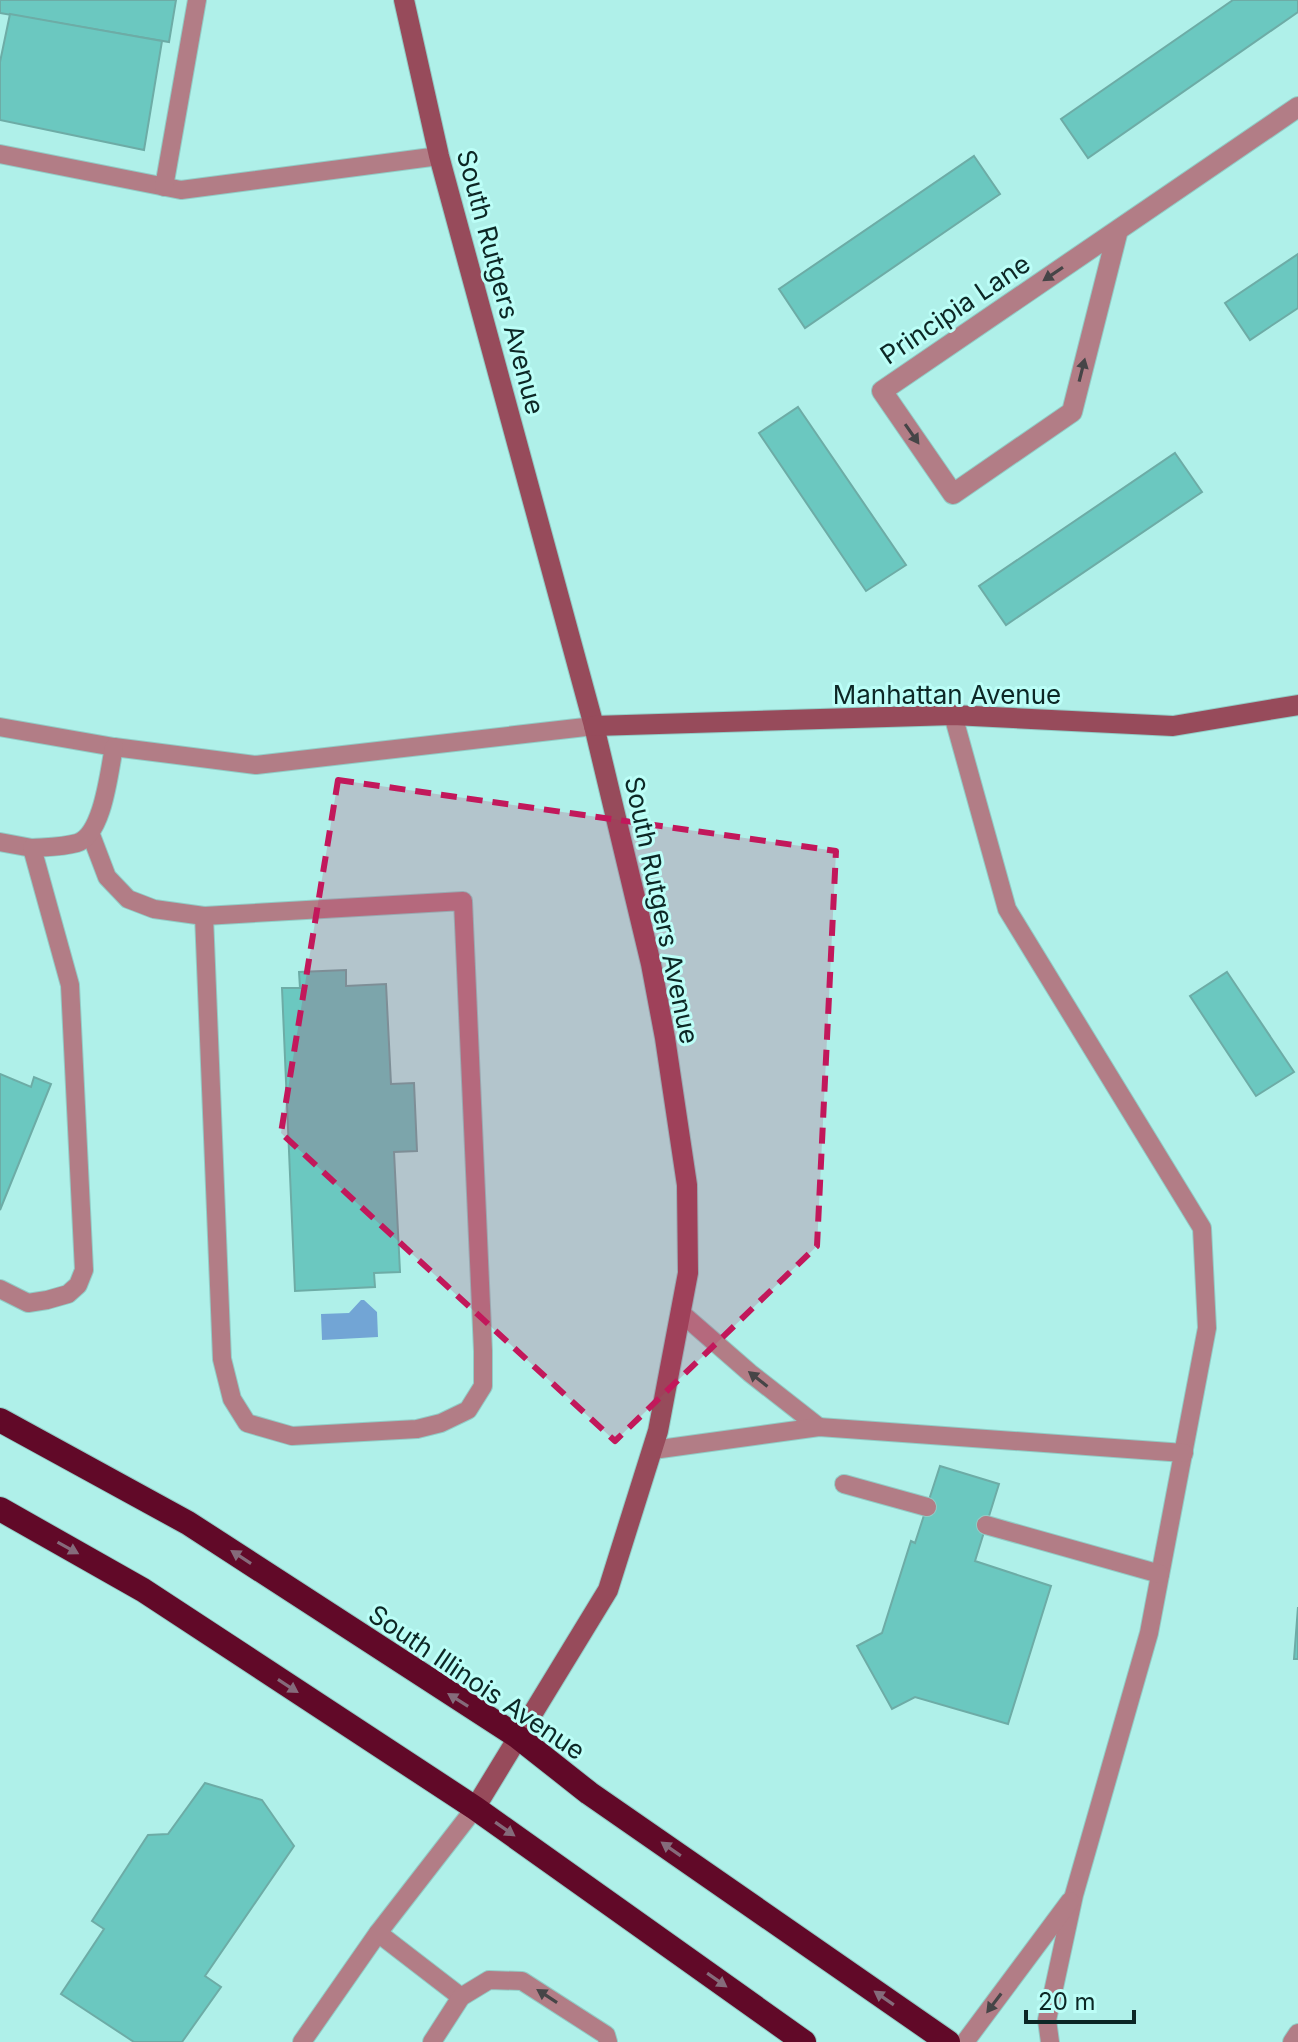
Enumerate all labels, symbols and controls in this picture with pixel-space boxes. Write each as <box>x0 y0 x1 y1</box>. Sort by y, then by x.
street label: South Rutgers Avenue <box>451 146 551 418</box>
street label: Principia Lane <box>874 248 1036 370</box>
one-way arrow <box>1043 266 1064 281</box>
one-way arrow <box>1077 357 1089 382</box>
one-way arrow <box>904 424 919 445</box>
street label: Manhattan Avenue <box>833 679 1061 710</box>
street label: South Rutgers Avenue <box>619 774 705 1046</box>
one-way arrow <box>748 1371 768 1388</box>
one-way arrow <box>57 1541 79 1555</box>
one-way arrow <box>230 1550 251 1565</box>
street label: South Illinois Avenue <box>363 1598 591 1766</box>
one-way arrow <box>278 1678 299 1693</box>
one-way arrow <box>447 1693 469 1707</box>
one-way arrow <box>494 1821 515 1837</box>
one-way arrow <box>660 1842 681 1857</box>
one-way arrow <box>706 1972 727 1987</box>
scale bar <box>1026 1974 1134 2024</box>
text: 20 m <box>1038 1987 1096 2016</box>
one-way arrow <box>536 1989 557 2004</box>
one-way arrow <box>874 1990 895 2005</box>
one-way arrow <box>987 1993 1003 2013</box>

